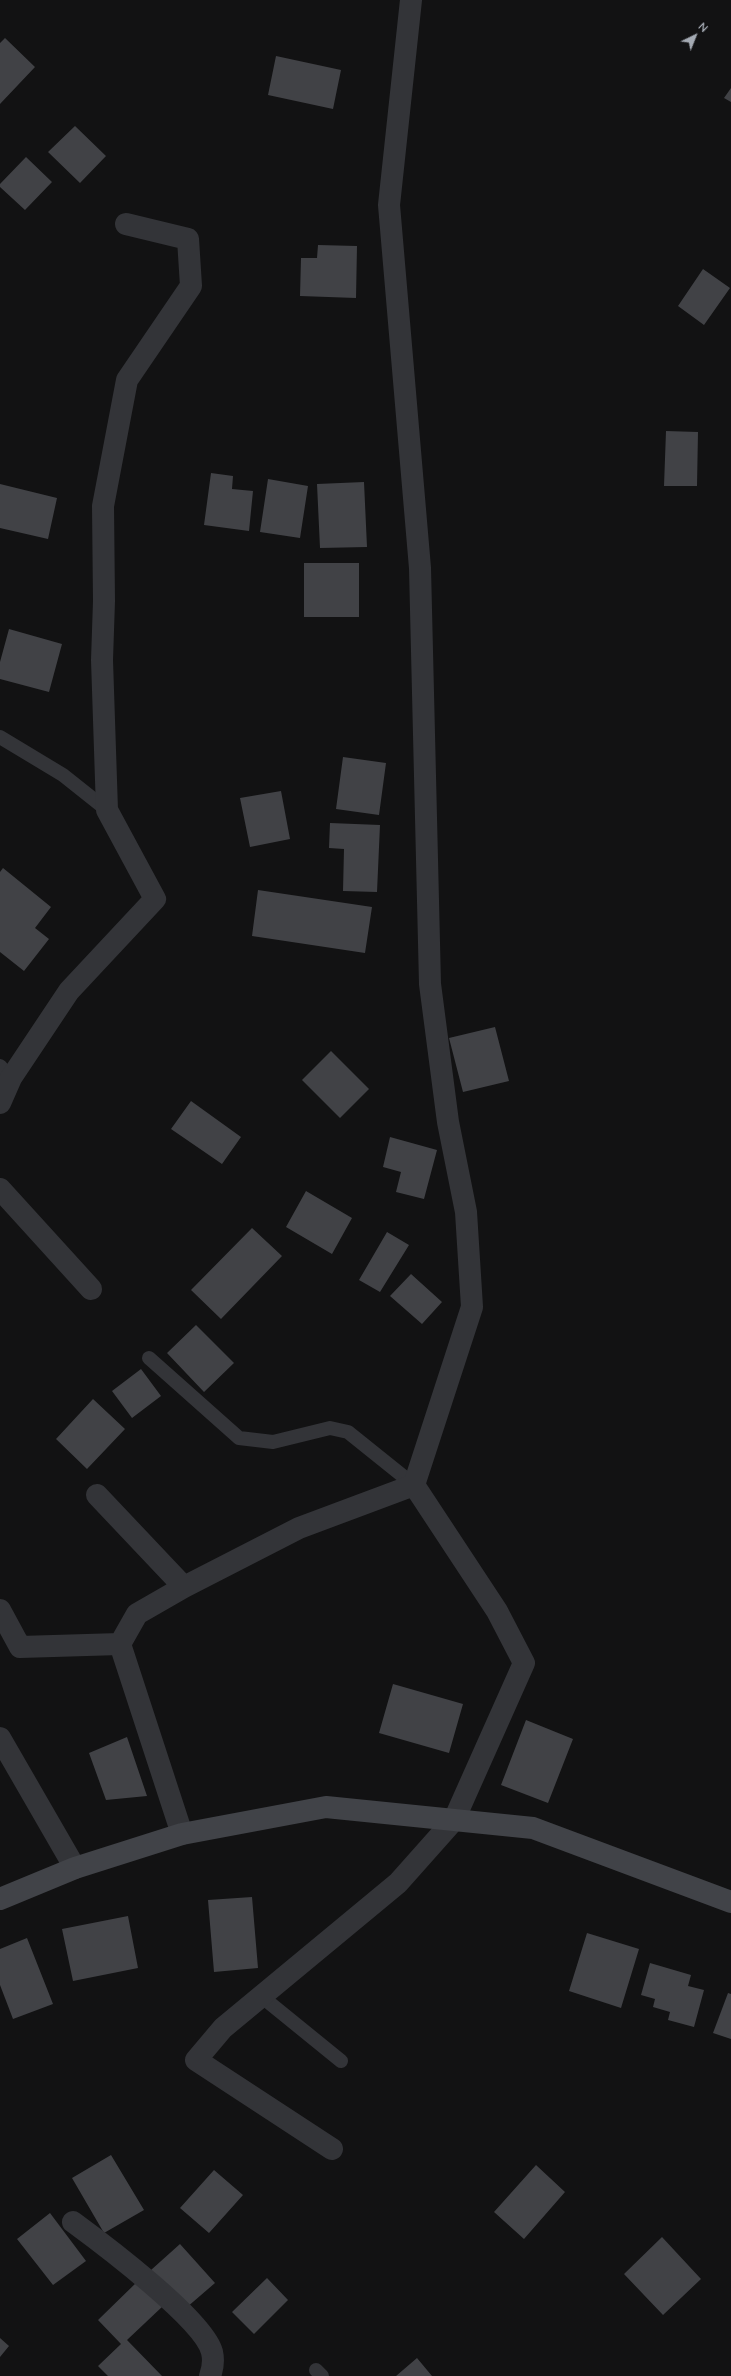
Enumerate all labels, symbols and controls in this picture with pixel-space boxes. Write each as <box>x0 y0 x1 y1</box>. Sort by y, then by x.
north arrow <box>675 16 715 56</box>
text: N <box>695 19 711 35</box>

